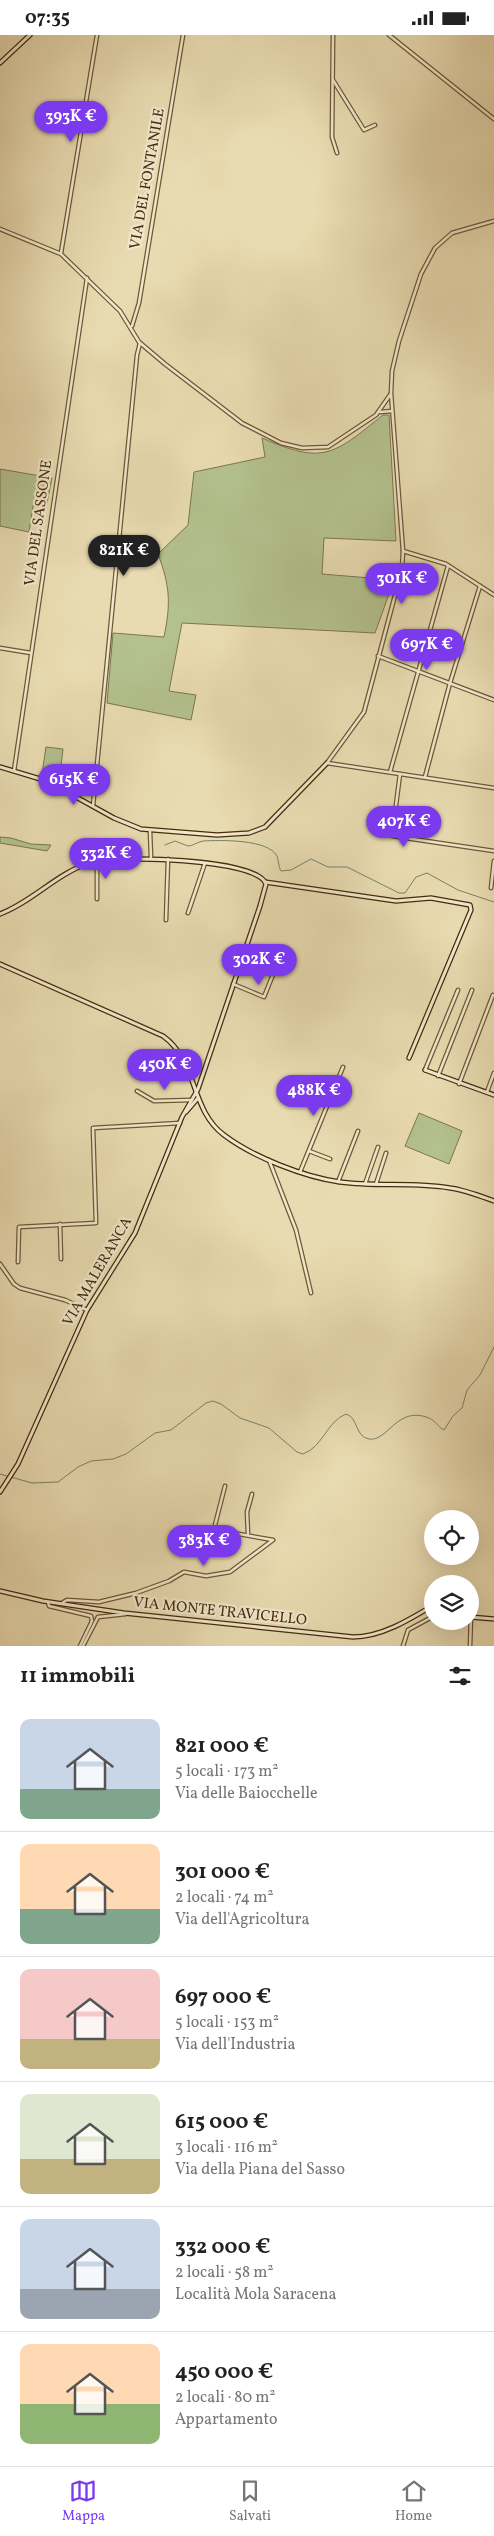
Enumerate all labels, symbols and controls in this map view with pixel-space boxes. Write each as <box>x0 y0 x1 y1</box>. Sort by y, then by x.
text: 07:35 <box>25 5 70 31</box>
pin: 393K € <box>30 101 112 143</box>
text: 393K € <box>45 106 97 128</box>
street label: VIA DEL FONTANILE <box>125 107 171 251</box>
street label: VIA DEL SASSONE <box>20 459 58 587</box>
pin: 821K € <box>83 535 165 577</box>
text: 821K € <box>99 540 149 562</box>
pin: 301K € <box>361 563 443 605</box>
text: 301K € <box>377 568 427 590</box>
pin: 697K € <box>386 629 468 671</box>
text: 697K € <box>401 634 453 656</box>
pin: 615K € <box>33 763 115 806</box>
text: 615K € <box>49 769 99 791</box>
pin: 407K € <box>363 805 445 848</box>
text: 407K € <box>377 811 431 833</box>
pin: 332K € <box>65 837 147 880</box>
text: 332K € <box>80 843 132 865</box>
pin: 302K € <box>218 943 300 986</box>
text: 302K € <box>233 949 285 971</box>
pin: 450K € <box>124 1049 206 1091</box>
text: 450K € <box>138 1054 192 1076</box>
pin: 488K € <box>273 1075 355 1117</box>
text: 488K € <box>287 1080 341 1102</box>
street label: VIA MALERANCA <box>58 1213 138 1331</box>
map controls <box>424 1510 479 1630</box>
button: locate <box>424 1510 479 1565</box>
pin: 383K € <box>163 1525 245 1567</box>
text: 383K € <box>178 1530 230 1552</box>
button: layers <box>424 1575 479 1630</box>
street label: VIA MONTE TRAVICELLO <box>132 1592 308 1632</box>
text: 11 immobili <box>20 1662 135 1691</box>
icon: filters <box>446 1662 474 1690</box>
text: 821 000 € <box>175 1732 269 1761</box>
icon: home <box>60 1739 120 1799</box>
text: 5 locali · 173 m² <box>175 1761 278 1783</box>
text: Via delle Baiocchelle <box>175 1783 318 1805</box>
text: 301 000 € <box>175 1858 270 1887</box>
icon: home <box>60 1864 120 1924</box>
text: 2 locali · 74 m² <box>175 1887 273 1909</box>
text: Via dell'Agricoltura <box>175 1909 309 1931</box>
text: 697 000 € <box>175 1983 271 2012</box>
icon: home <box>60 1989 120 2049</box>
text: 5 locali · 153 m² <box>175 2012 279 2034</box>
text: Via dell'Industria <box>175 2034 296 2056</box>
text: 615 000 € <box>175 2108 268 2137</box>
icon: home <box>60 2114 120 2174</box>
text: 3 locali · 116 m² <box>175 2137 278 2159</box>
text: Via della Piana del Sasso <box>175 2159 345 2181</box>
text: 332 000 € <box>175 2233 270 2262</box>
icon: home <box>60 2239 120 2299</box>
text: 2 locali · 58 m² <box>175 2262 273 2284</box>
text: Località Mola Saracena <box>175 2284 337 2306</box>
text: 450 000 € <box>175 2358 273 2387</box>
icon: home <box>60 2364 120 2424</box>
text: 2 locali · 80 m² <box>175 2387 275 2409</box>
text: Appartamento <box>175 2409 277 2431</box>
tab: Mappa <box>62 2477 105 2526</box>
tab: Salvati <box>229 2477 271 2526</box>
tab: Home <box>395 2477 432 2526</box>

